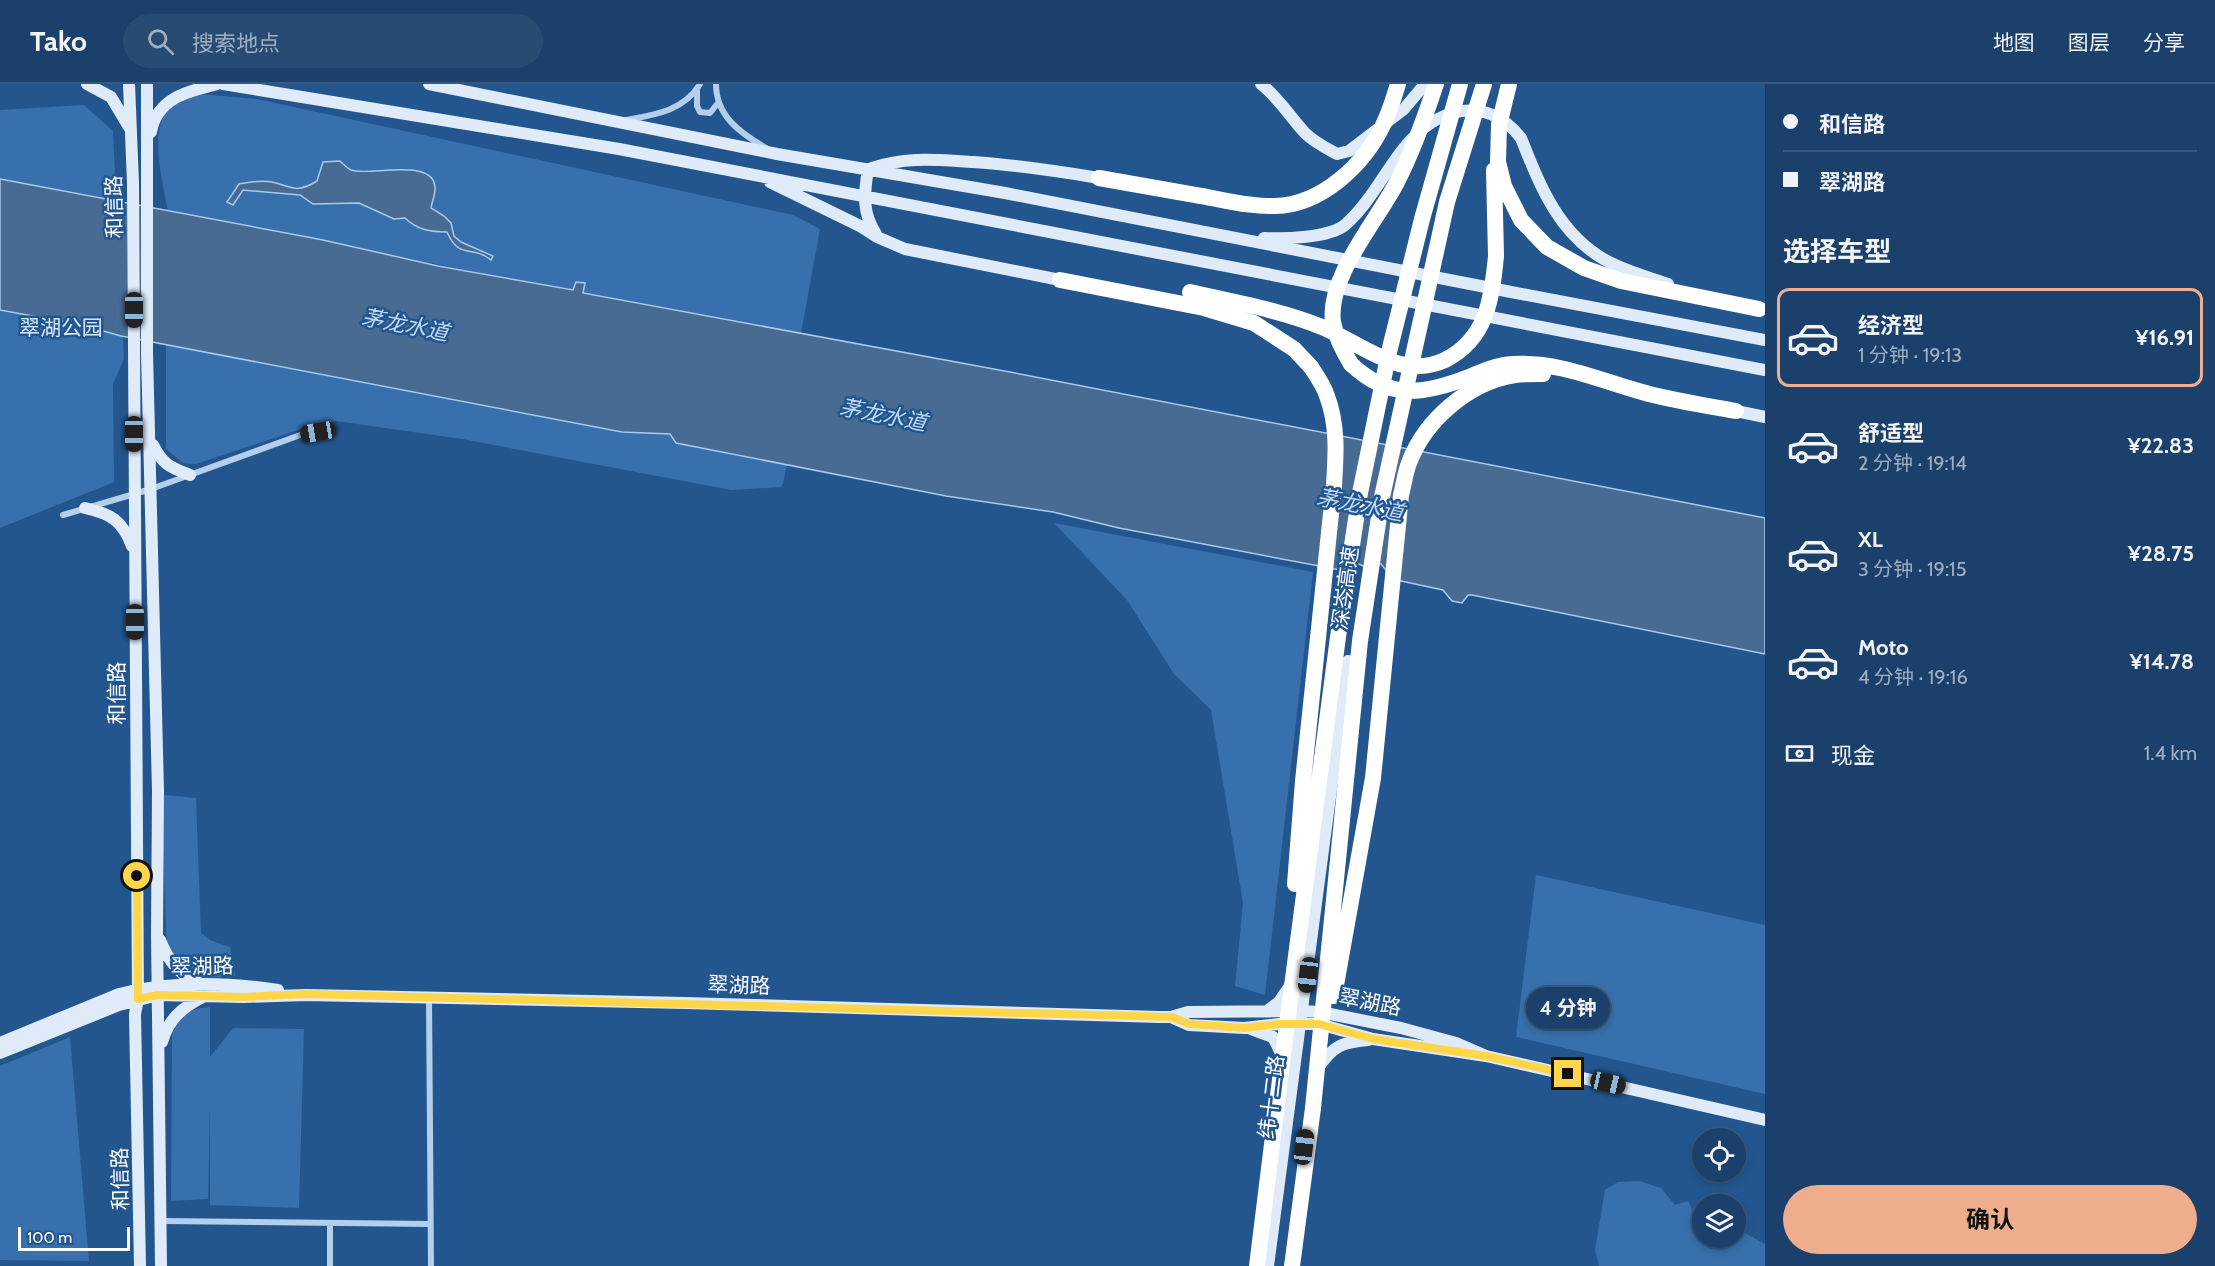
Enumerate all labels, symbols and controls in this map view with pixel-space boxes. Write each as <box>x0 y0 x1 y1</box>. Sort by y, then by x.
search box <box>123 14 543 68</box>
text: Tako <box>30 24 87 58</box>
icon: search <box>144 25 177 58</box>
text: 搜索地点 <box>192 30 280 57</box>
text: 地图 <box>1993 30 2035 55</box>
text: 图层 <box>2068 30 2110 55</box>
text: 分享 <box>2143 30 2185 55</box>
text: 和信路 <box>1819 111 1885 138</box>
text: 翠湖路 <box>1819 169 1885 196</box>
street label: 和信路 <box>101 175 127 239</box>
text: 选择车型 <box>1783 235 1891 268</box>
car <box>125 292 143 328</box>
water label: 茅龙水道 <box>359 303 454 347</box>
icon: car <box>1786 311 1840 365</box>
text: 经济型 <box>1858 312 1924 339</box>
park label: 翠湖公园 <box>19 315 103 340</box>
text: ¥16.91 <box>2135 324 2194 351</box>
text: 1 分钟 · 19:13 <box>1858 343 1962 367</box>
water label: 茅龙水道 <box>837 393 932 437</box>
car <box>125 416 143 452</box>
icon: car <box>1786 419 1840 473</box>
car <box>299 420 337 444</box>
text: 舒适型 <box>1858 420 1924 447</box>
text: ¥22.83 <box>2127 432 2194 459</box>
text: 2 分钟 · 19:14 <box>1858 451 1967 475</box>
water label: 茅龙水道 <box>1314 483 1409 527</box>
text: XL <box>1858 526 1883 553</box>
icon: car <box>1786 527 1840 581</box>
text: ¥28.75 <box>2128 540 2194 567</box>
street label: 深岑高速 <box>1327 545 1363 631</box>
text: 3 分钟 · 19:15 <box>1858 557 1966 581</box>
car <box>126 604 144 640</box>
text: Moto <box>1858 634 1909 661</box>
icon: car <box>1786 635 1840 689</box>
text: ¥14.78 <box>2130 648 2194 675</box>
street label: 和信路 <box>104 662 129 725</box>
text: 4 分钟 · 19:16 <box>1858 665 1968 689</box>
icon: cash <box>1783 737 1816 770</box>
text: 1.4 km <box>2144 741 2197 765</box>
text: 现金 <box>1831 742 1875 769</box>
route start <box>123 862 150 889</box>
street label: 翠湖路 <box>170 953 234 979</box>
car <box>1297 956 1319 994</box>
street label: 翠湖路 <box>707 971 771 999</box>
street label: 翠湖路 <box>1337 984 1403 1020</box>
callout: 4 分钟 <box>1526 987 1610 1029</box>
text: 4 分钟 <box>1540 996 1596 1020</box>
street label: 纬十二路 <box>1253 1054 1289 1140</box>
route end <box>1554 1060 1581 1087</box>
car <box>1588 1070 1628 1096</box>
car <box>1293 1128 1315 1166</box>
map controls <box>1692 1128 1746 1248</box>
button: locate <box>1692 1128 1746 1182</box>
street label: 和信路 <box>107 1147 133 1211</box>
button: 确认 <box>1783 1185 2197 1254</box>
button: layers <box>1692 1194 1746 1248</box>
scale bar <box>18 1224 130 1252</box>
text: 100 m <box>27 1228 72 1247</box>

